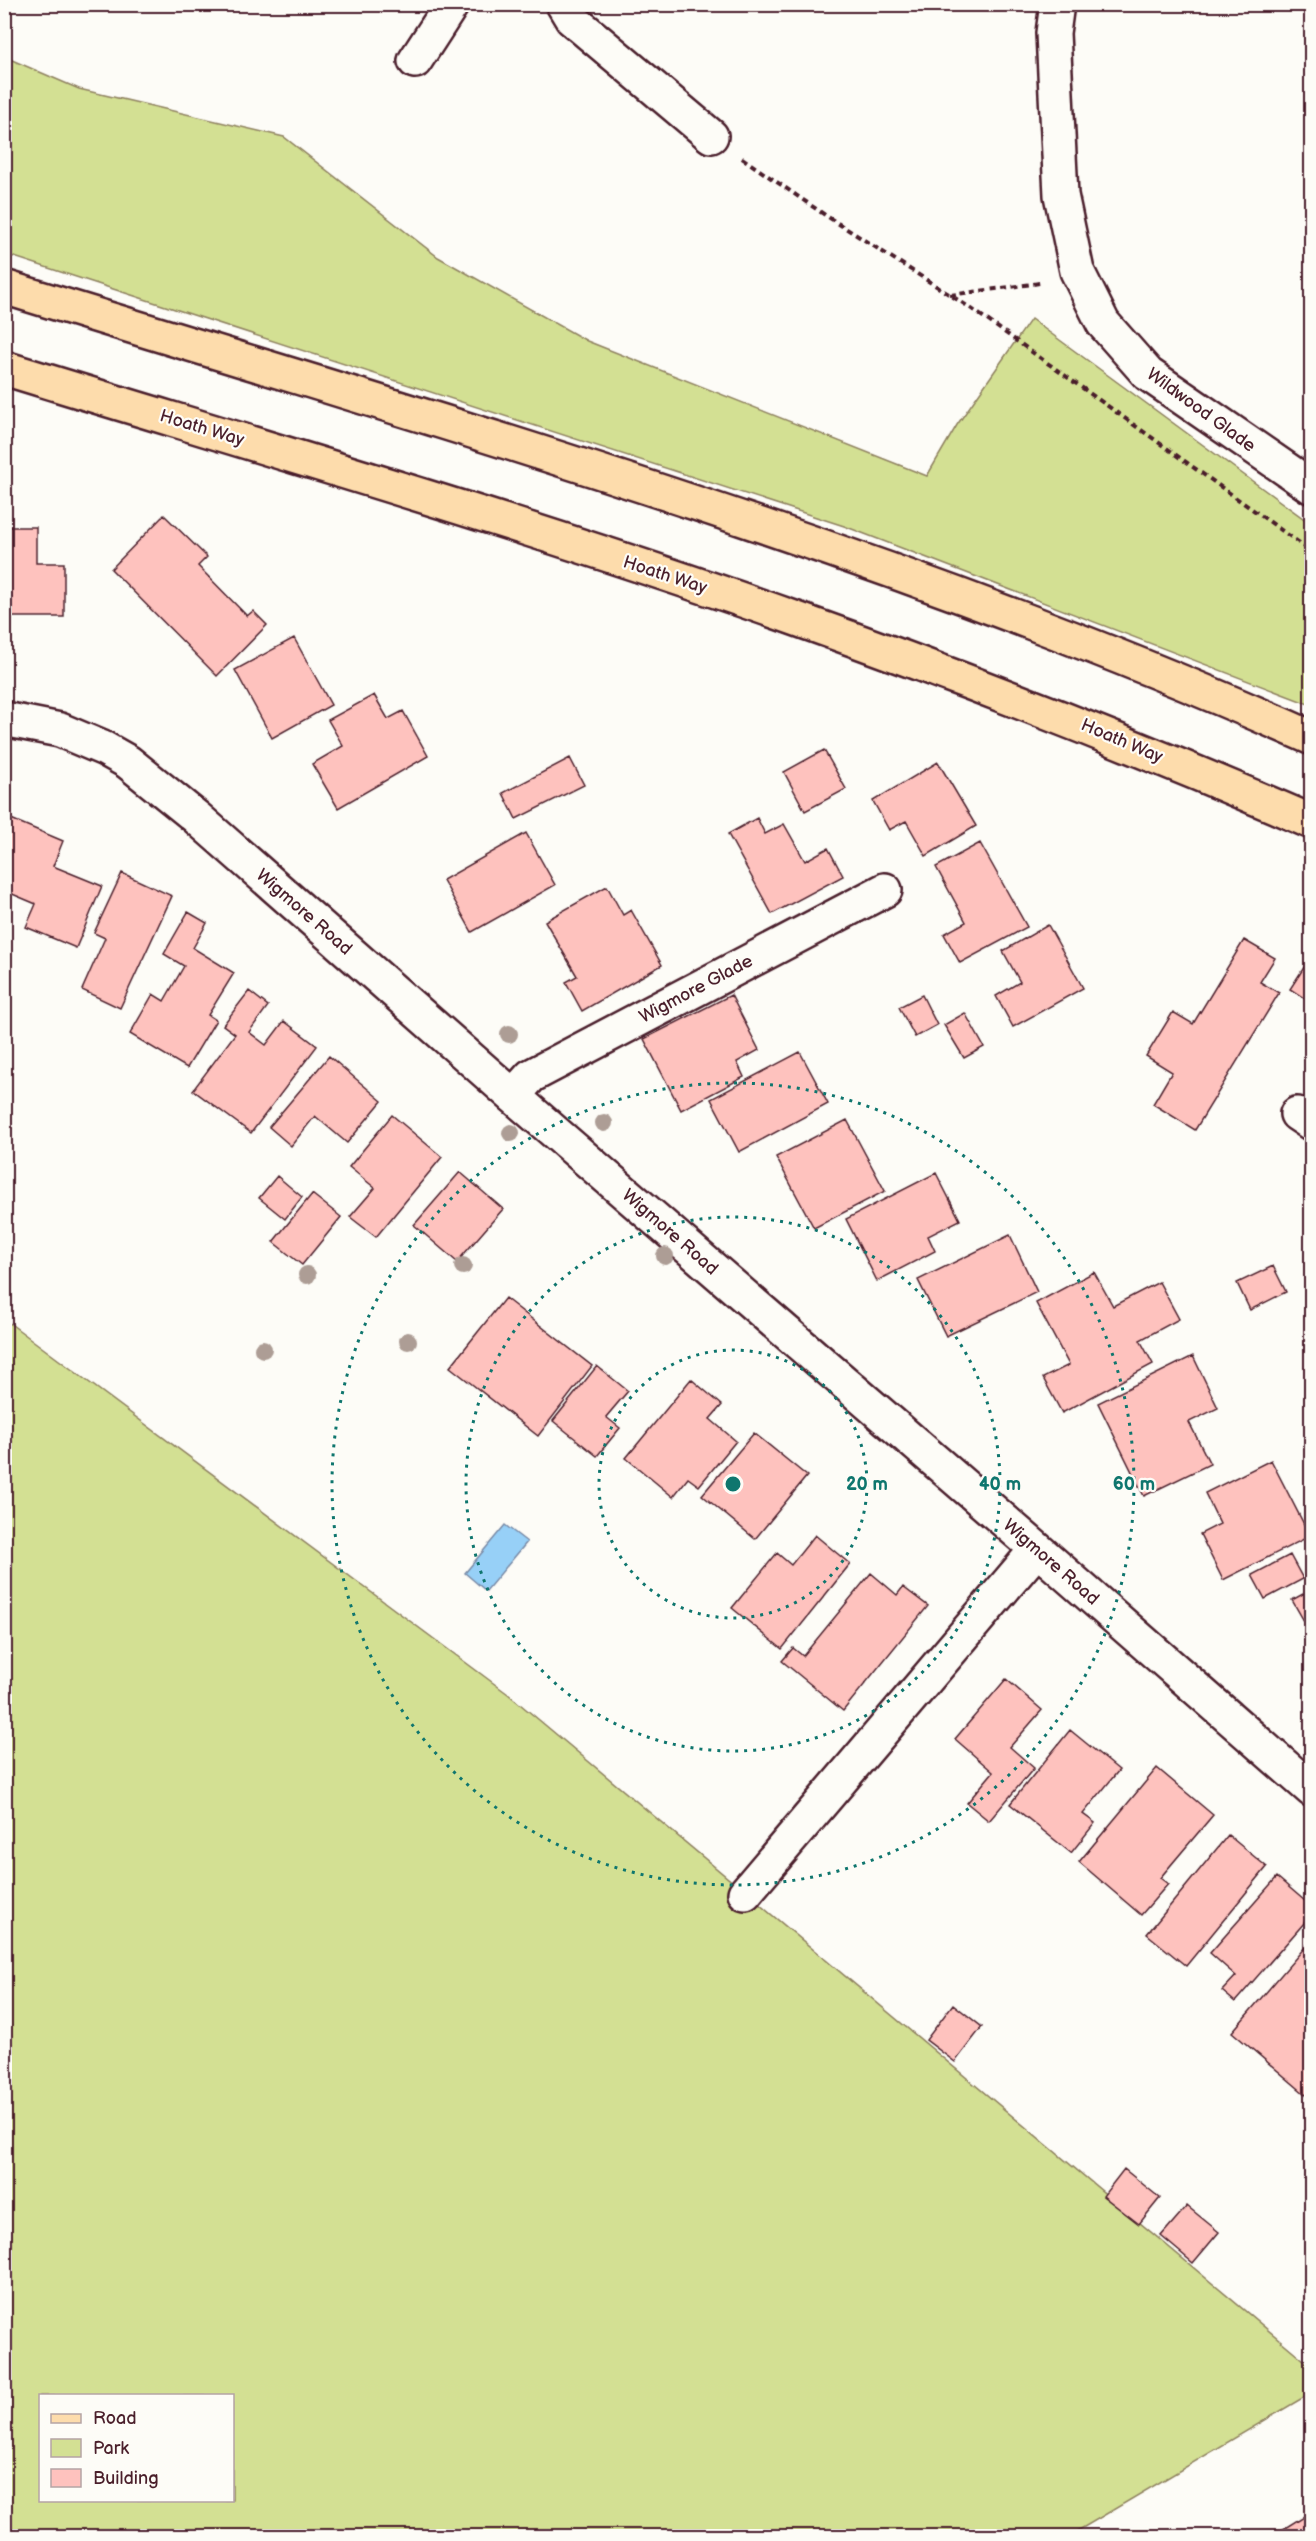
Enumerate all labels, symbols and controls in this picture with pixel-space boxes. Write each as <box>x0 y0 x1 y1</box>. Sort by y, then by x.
street label: Wildwood Glade <box>1142 363 1260 457</box>
street label: Hoath Way <box>157 405 247 451</box>
street label: Hoath Way <box>620 552 710 599</box>
street label: Hoath Way <box>1078 714 1167 768</box>
street label: Wigmore Road <box>252 865 356 959</box>
street label: Wigmore Glade <box>636 950 757 1028</box>
street label: Wigmore Road <box>618 1185 722 1279</box>
centre of rings <box>723 1474 743 1494</box>
text: 20 m <box>846 1474 888 1495</box>
text: 40 m <box>979 1474 1021 1495</box>
text: 60 m <box>1113 1474 1155 1495</box>
street label: Wigmore Road <box>999 1515 1103 1609</box>
legend <box>39 2394 234 2502</box>
text: Road <box>93 2408 137 2429</box>
text: Park <box>93 2438 129 2459</box>
text: Building <box>93 2468 159 2489</box>

